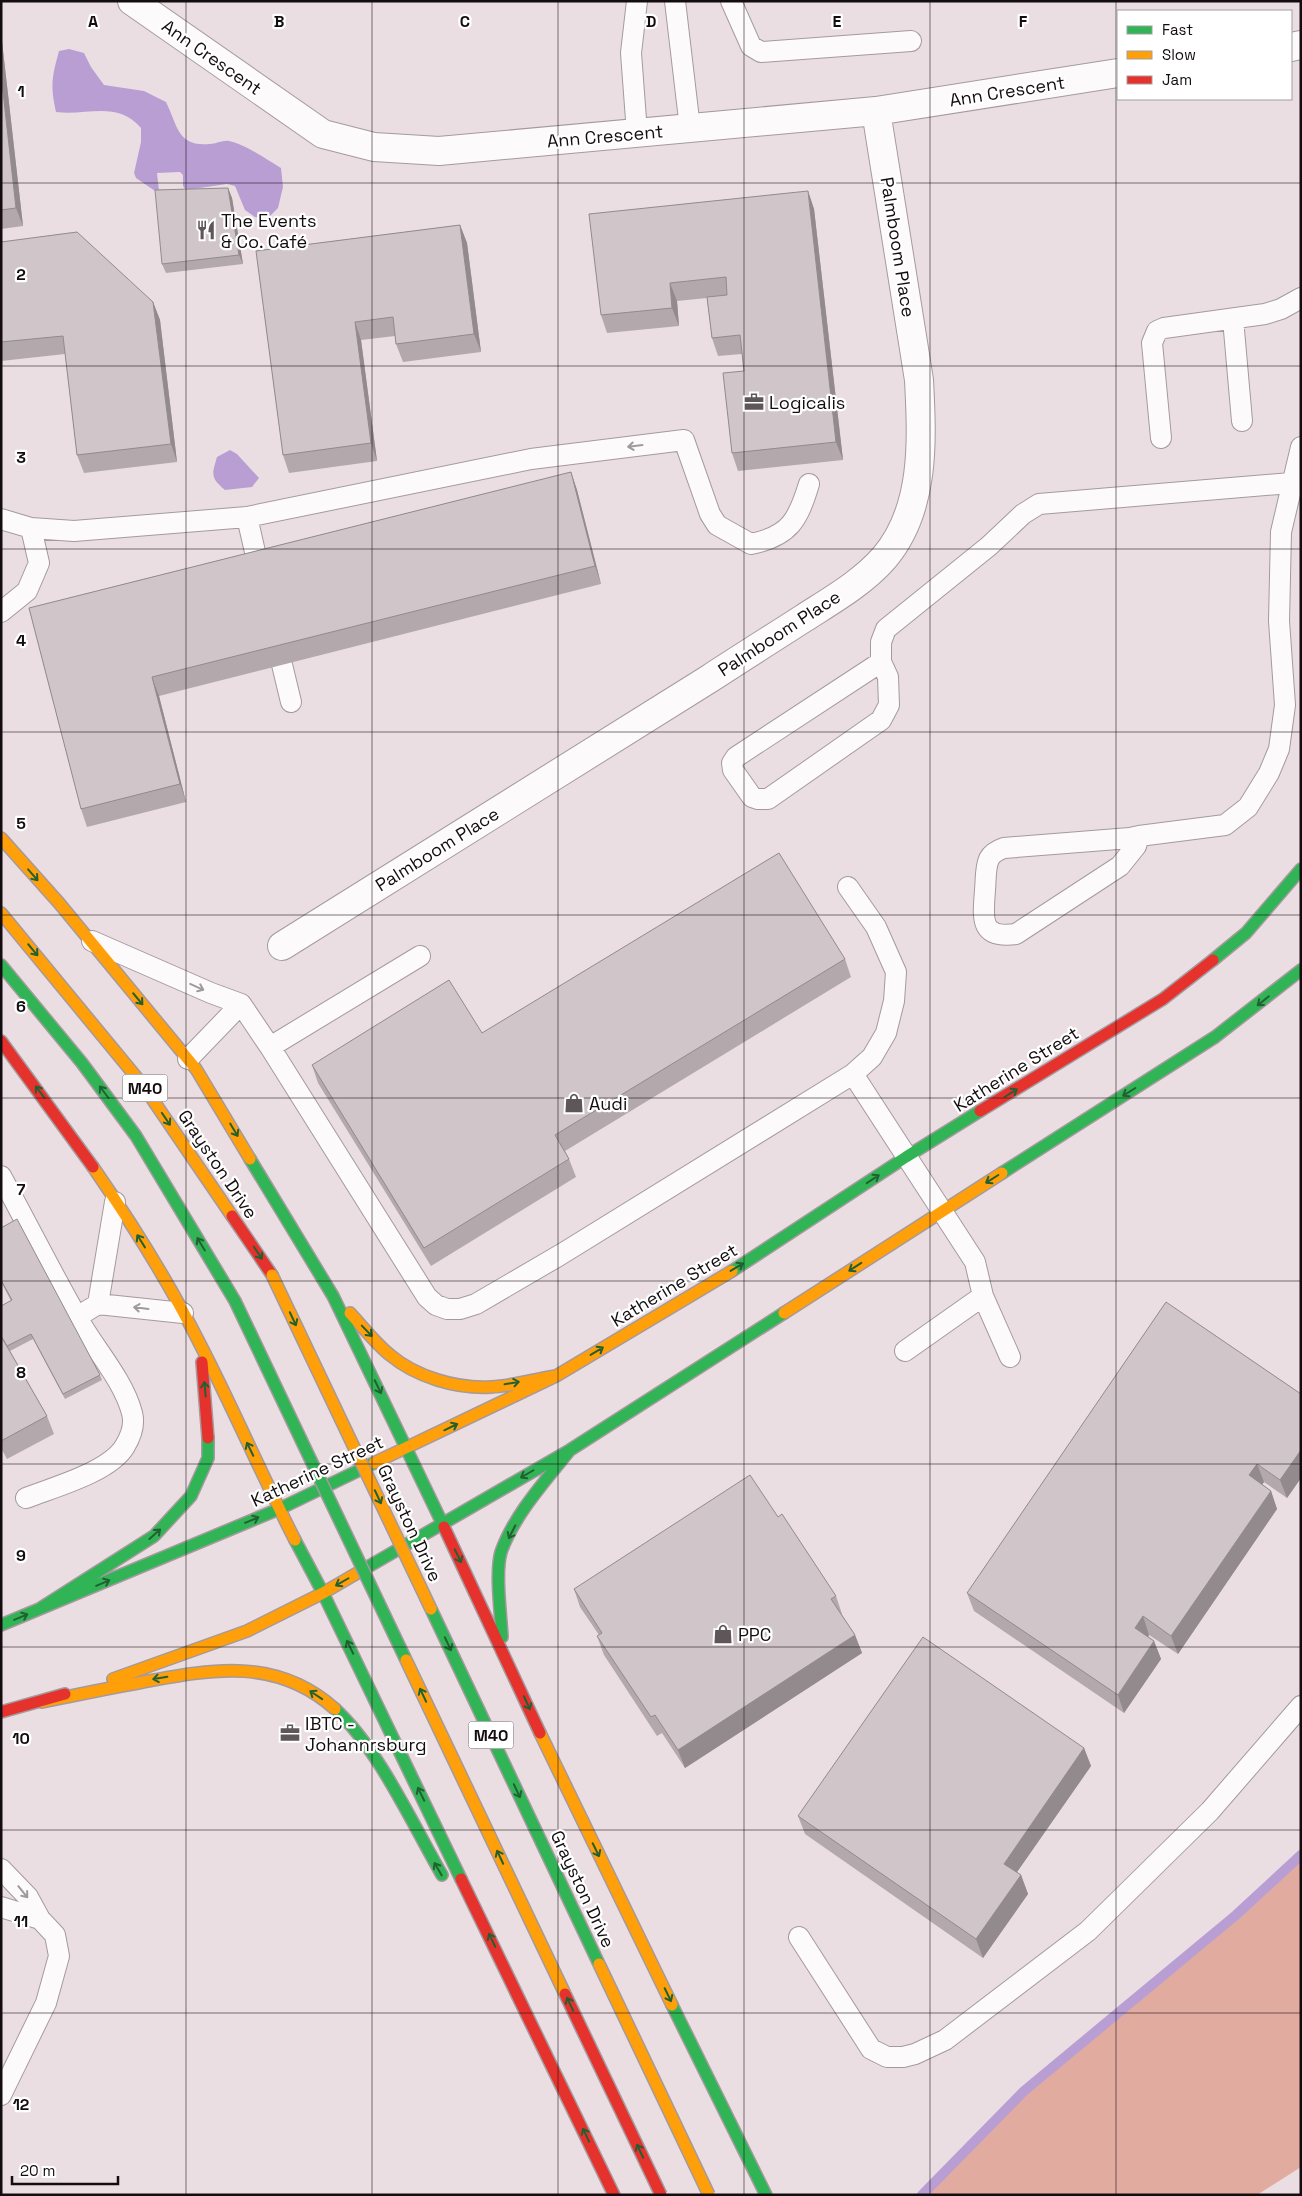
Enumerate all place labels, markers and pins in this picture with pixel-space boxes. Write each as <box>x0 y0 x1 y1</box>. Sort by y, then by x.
place label: The Events & Co. Café <box>221 209 317 253</box>
restaurant icon: The Events & Co. Café <box>195 219 217 241</box>
office icon: Logicalis <box>743 391 765 413</box>
place label: Logicalis <box>769 391 845 414</box>
shop icon: Audi <box>563 1092 585 1114</box>
place label: Audi <box>589 1092 627 1115</box>
shop icon: PPC <box>712 1623 734 1645</box>
place label: PPC <box>738 1623 771 1646</box>
place label: IBTC - Johannrsburg <box>305 1712 427 1756</box>
office icon: IBTC - Johannrsburg <box>279 1722 301 1744</box>

